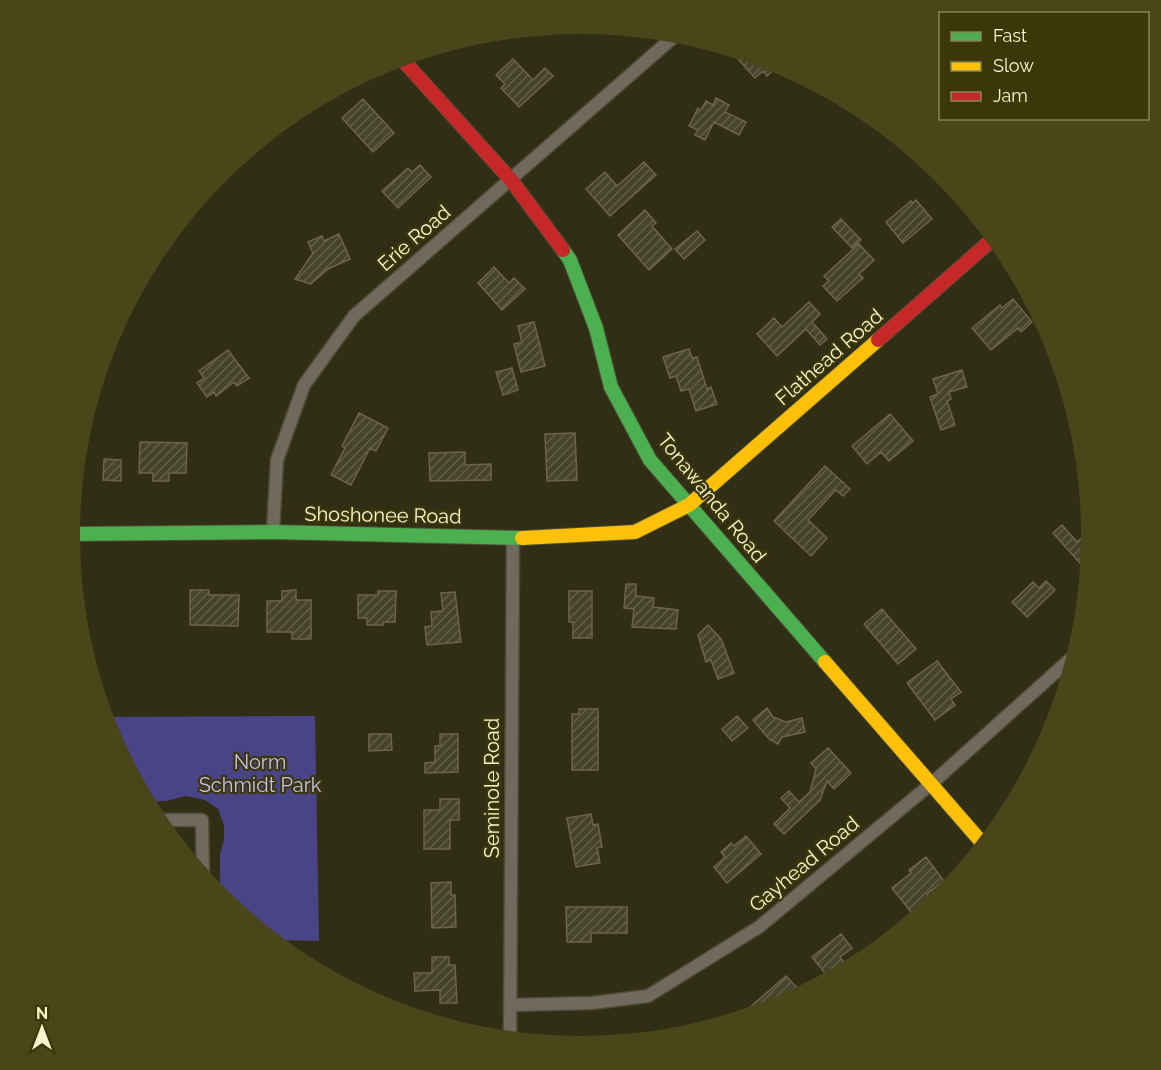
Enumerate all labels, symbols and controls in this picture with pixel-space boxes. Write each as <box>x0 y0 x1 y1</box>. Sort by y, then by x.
legend <box>939 12 1149 120</box>
text: Fast <box>993 25 1027 46</box>
text: Slow <box>993 55 1034 76</box>
text: Jam <box>993 85 1028 106</box>
street label: Erie Road <box>373 200 455 276</box>
street label: Flathead Road <box>770 304 888 410</box>
street label: Tonawanda Road <box>653 429 771 567</box>
street label: Shoshonee Road <box>304 502 462 528</box>
street label: Seminole Road <box>480 718 504 858</box>
park label: Norm Schmidt Park <box>199 750 322 797</box>
street label: Gayhead Road <box>744 811 864 917</box>
north arrow <box>12 998 72 1058</box>
text: N <box>36 1004 48 1023</box>

